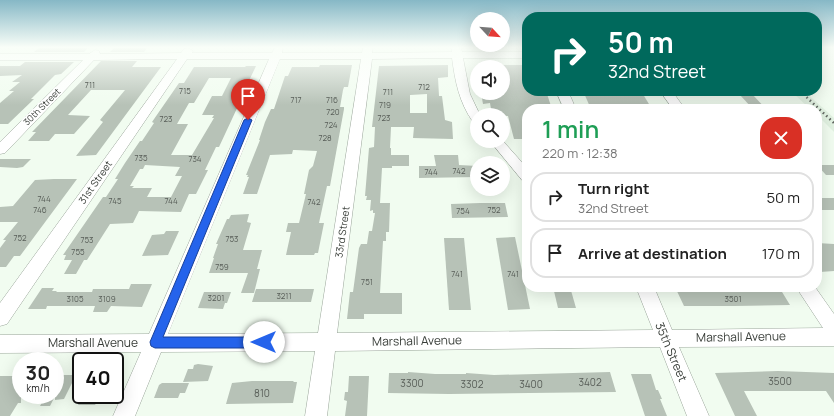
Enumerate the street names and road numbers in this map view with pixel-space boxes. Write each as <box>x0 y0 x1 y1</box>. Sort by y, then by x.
street label: 30th Street <box>20 85 63 128</box>
street label: 31st Street <box>75 157 115 207</box>
street label: 33rd Street <box>331 205 353 259</box>
street label: 35th Street <box>651 319 692 384</box>
street label: Marshall Avenue <box>696 327 786 346</box>
street label: Marshall Avenue <box>372 331 462 350</box>
street label: Marshall Avenue <box>48 334 138 351</box>

